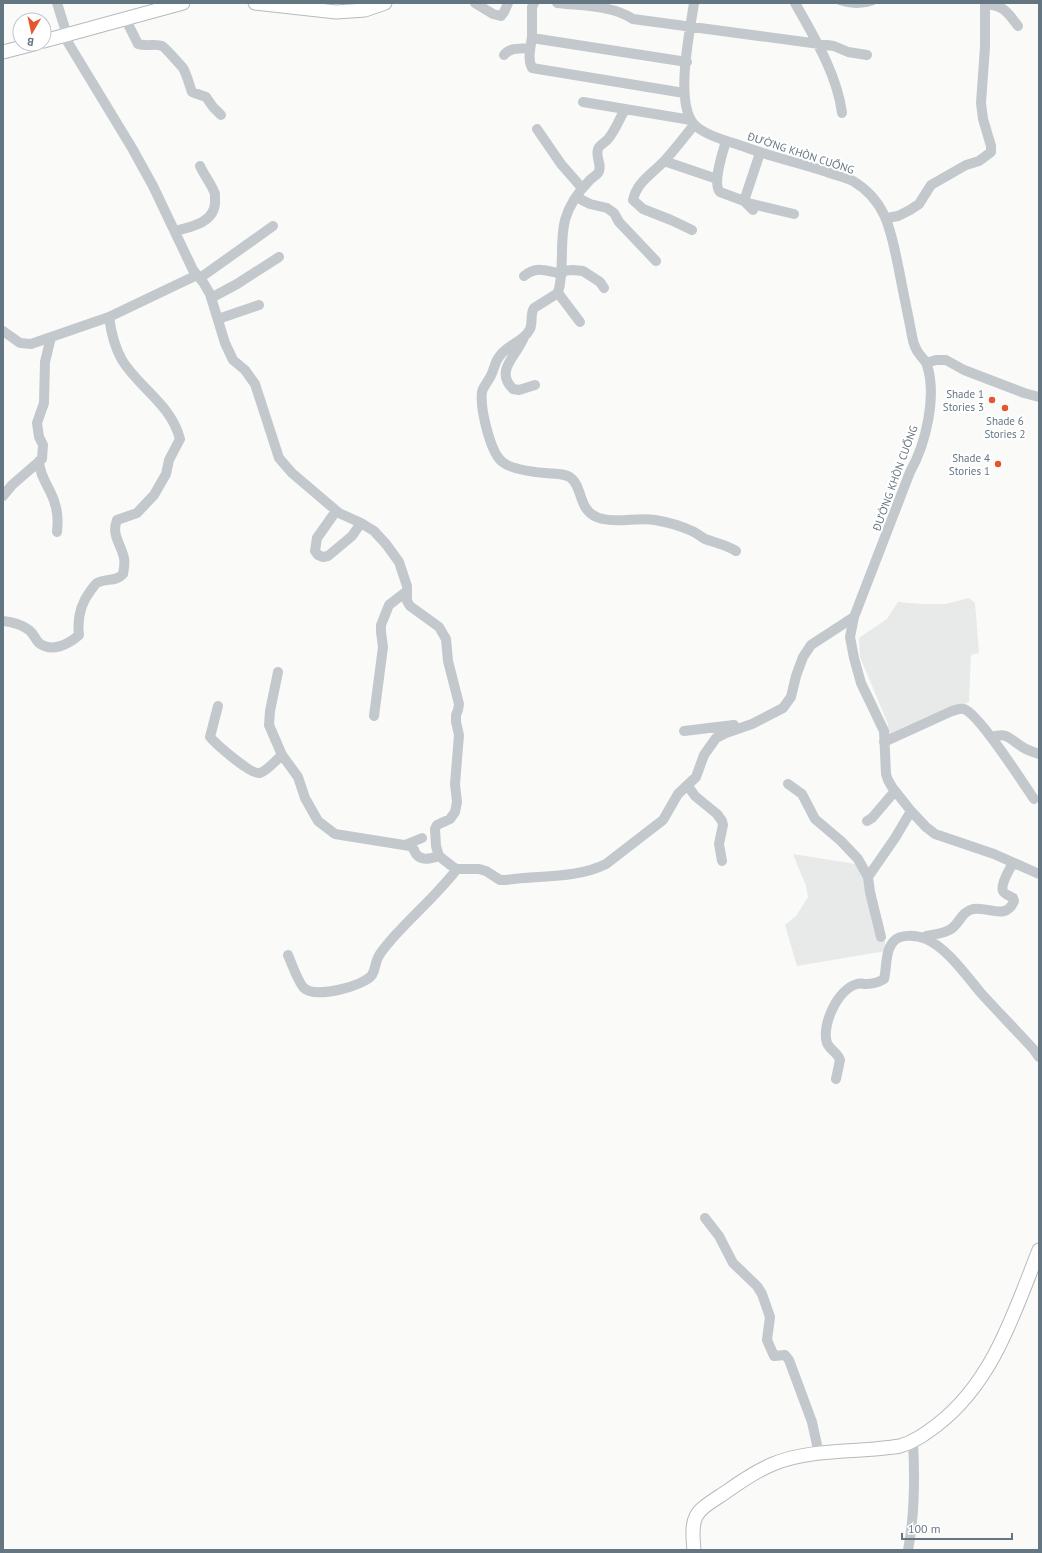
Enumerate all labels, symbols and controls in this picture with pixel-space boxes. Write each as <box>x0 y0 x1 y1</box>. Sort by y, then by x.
north arrow <box>12 12 52 52</box>
text: B <box>26 34 35 49</box>
street label: ĐƯỜNG KHÒN CUỔNG <box>745 129 856 177</box>
place label: Shade 1 Stories 3 <box>943 387 984 414</box>
marker: Shade 1 Stories 3 <box>987 395 997 405</box>
marker: Shade 6 Stories 2 <box>1000 403 1010 413</box>
place label: Shade 6 Stories 2 <box>984 414 1026 441</box>
street label: ĐƯỜNG KHÒN CUỔNG <box>869 423 921 534</box>
place label: Shade 4 Stories 1 <box>949 451 990 478</box>
marker: Shade 4 Stories 1 <box>993 459 1003 469</box>
scale bar <box>902 1515 1012 1541</box>
text: 100 m <box>908 1521 941 1536</box>

